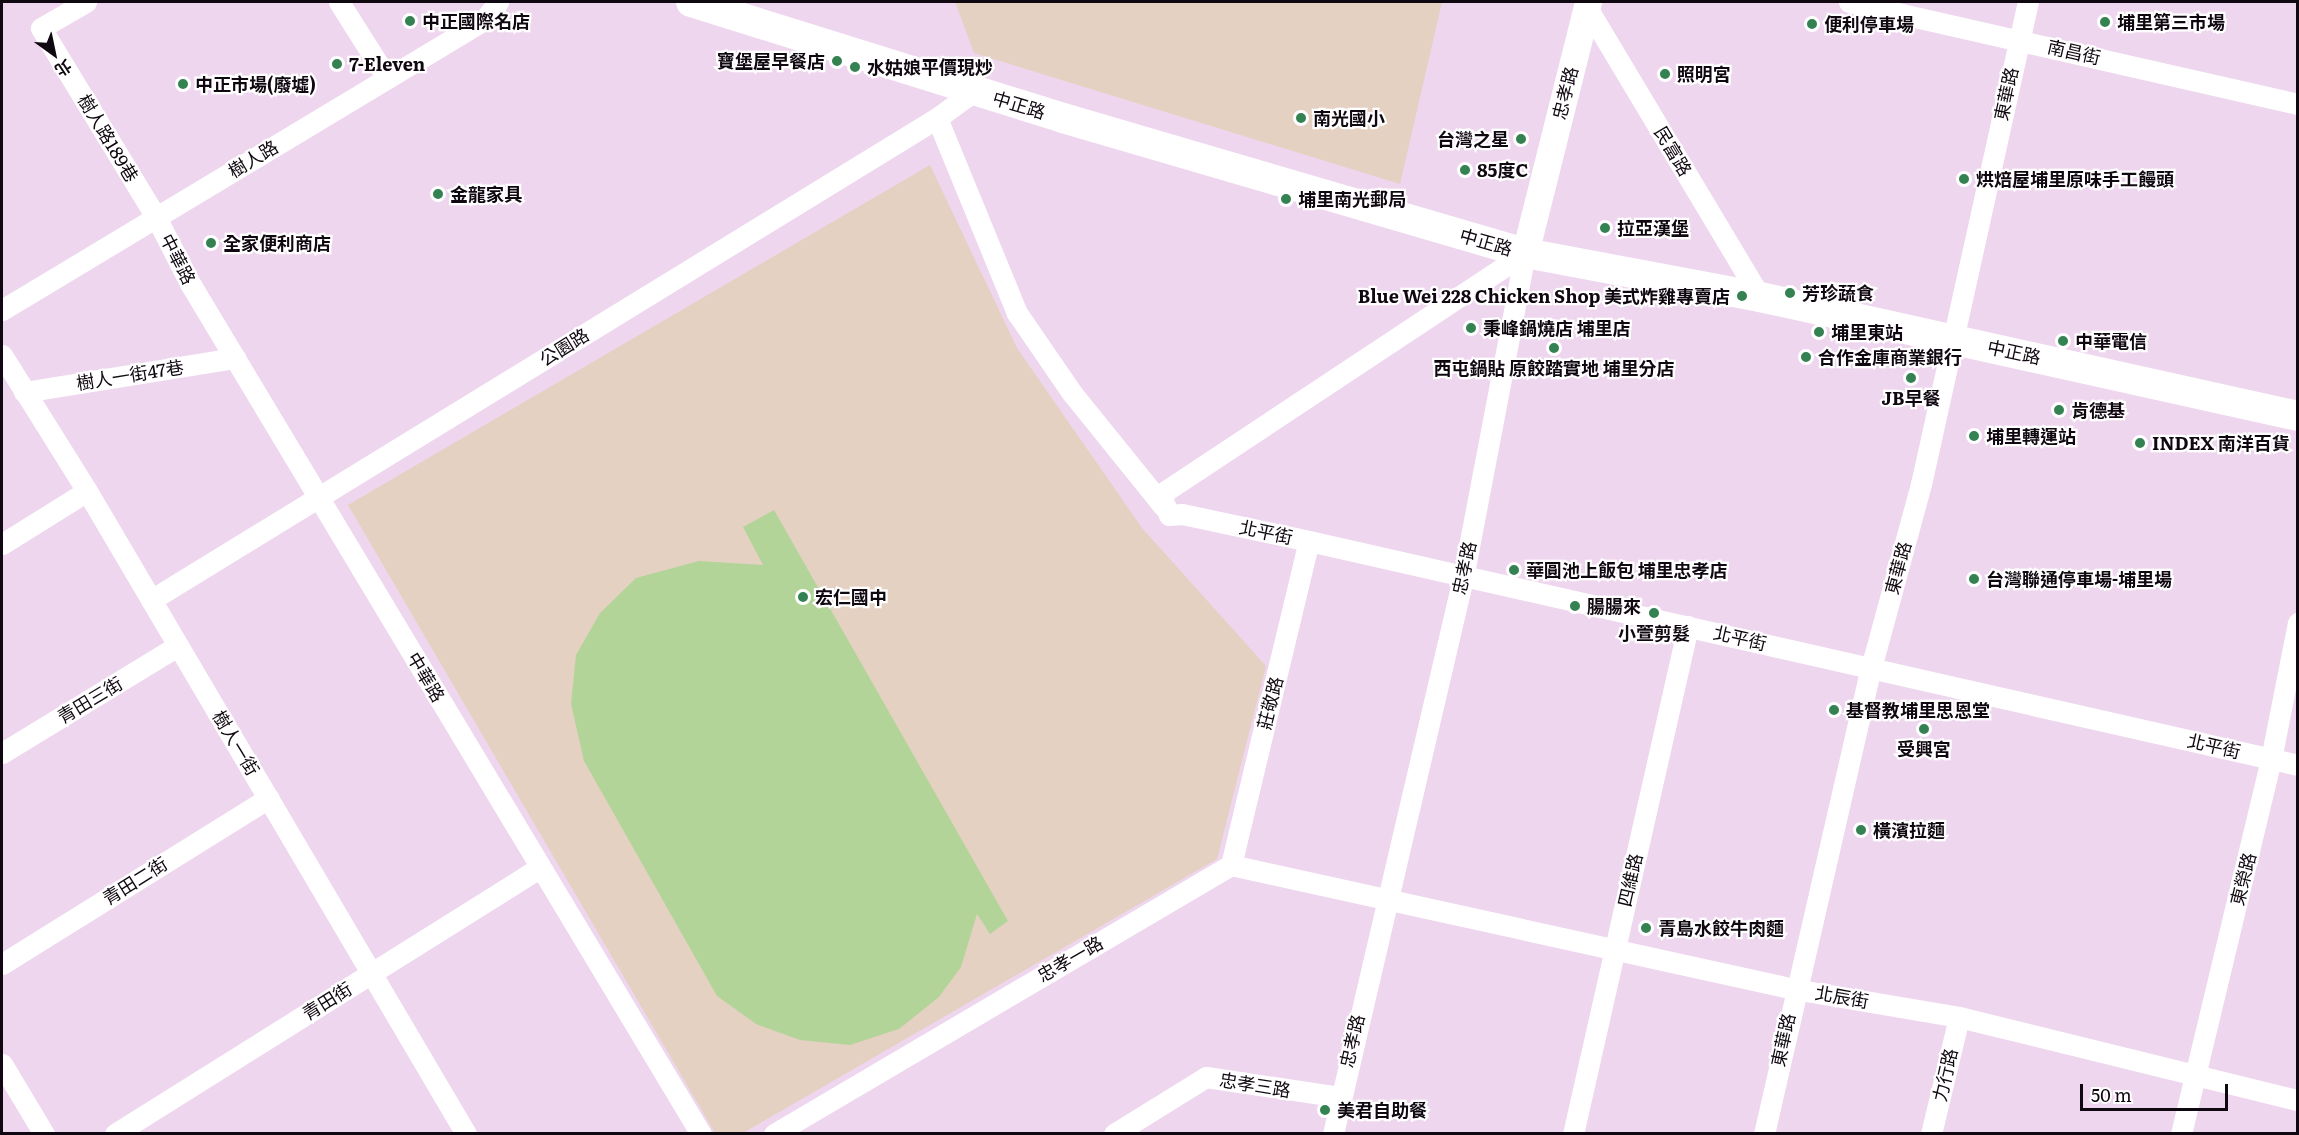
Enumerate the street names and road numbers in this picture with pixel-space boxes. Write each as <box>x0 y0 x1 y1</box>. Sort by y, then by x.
street label: 南昌街 <box>2045 35 2103 69</box>
street label: 忠孝路 <box>1548 64 1582 122</box>
street label: 東華路 <box>1990 65 2022 123</box>
street label: 中正路 <box>990 87 1048 123</box>
street label: 樹人路189巷 <box>73 90 143 186</box>
street label: 民富路 <box>1650 122 1696 180</box>
street label: 樹人路 <box>224 136 282 182</box>
street label: 中正路 <box>1457 224 1515 260</box>
street label: 中華路 <box>156 230 200 288</box>
street label: 公園路 <box>535 324 593 370</box>
street label: 中正路 <box>1985 336 2043 368</box>
street label: 樹人一街47巷 <box>75 356 185 394</box>
street label: 北平街 <box>1237 516 1295 548</box>
street label: 忠孝路 <box>1448 539 1480 597</box>
street label: 東華路 <box>1881 539 1915 597</box>
street label: 北平街 <box>1711 621 1769 655</box>
street label: 中華路 <box>403 648 449 706</box>
street label: 青田三街 <box>54 672 126 728</box>
street label: 莊敬路 <box>1253 674 1287 732</box>
street label: 樹人一街 <box>208 707 264 779</box>
street label: 北平街 <box>2185 729 2243 763</box>
street label: 東榮路 <box>2226 850 2260 908</box>
street label: 四維路 <box>1613 851 1647 909</box>
street label: 青田二街 <box>99 853 171 909</box>
street label: 忠孝一路 <box>1033 932 1107 986</box>
street label: 青田街 <box>298 978 356 1024</box>
street label: 北辰街 <box>1814 982 1870 1012</box>
street label: 東華路 <box>1767 1011 1799 1069</box>
street label: 忠孝路 <box>1335 1012 1369 1070</box>
street label: 力行路 <box>1928 1046 1962 1104</box>
street label: 忠孝三路 <box>1218 1069 1292 1101</box>

